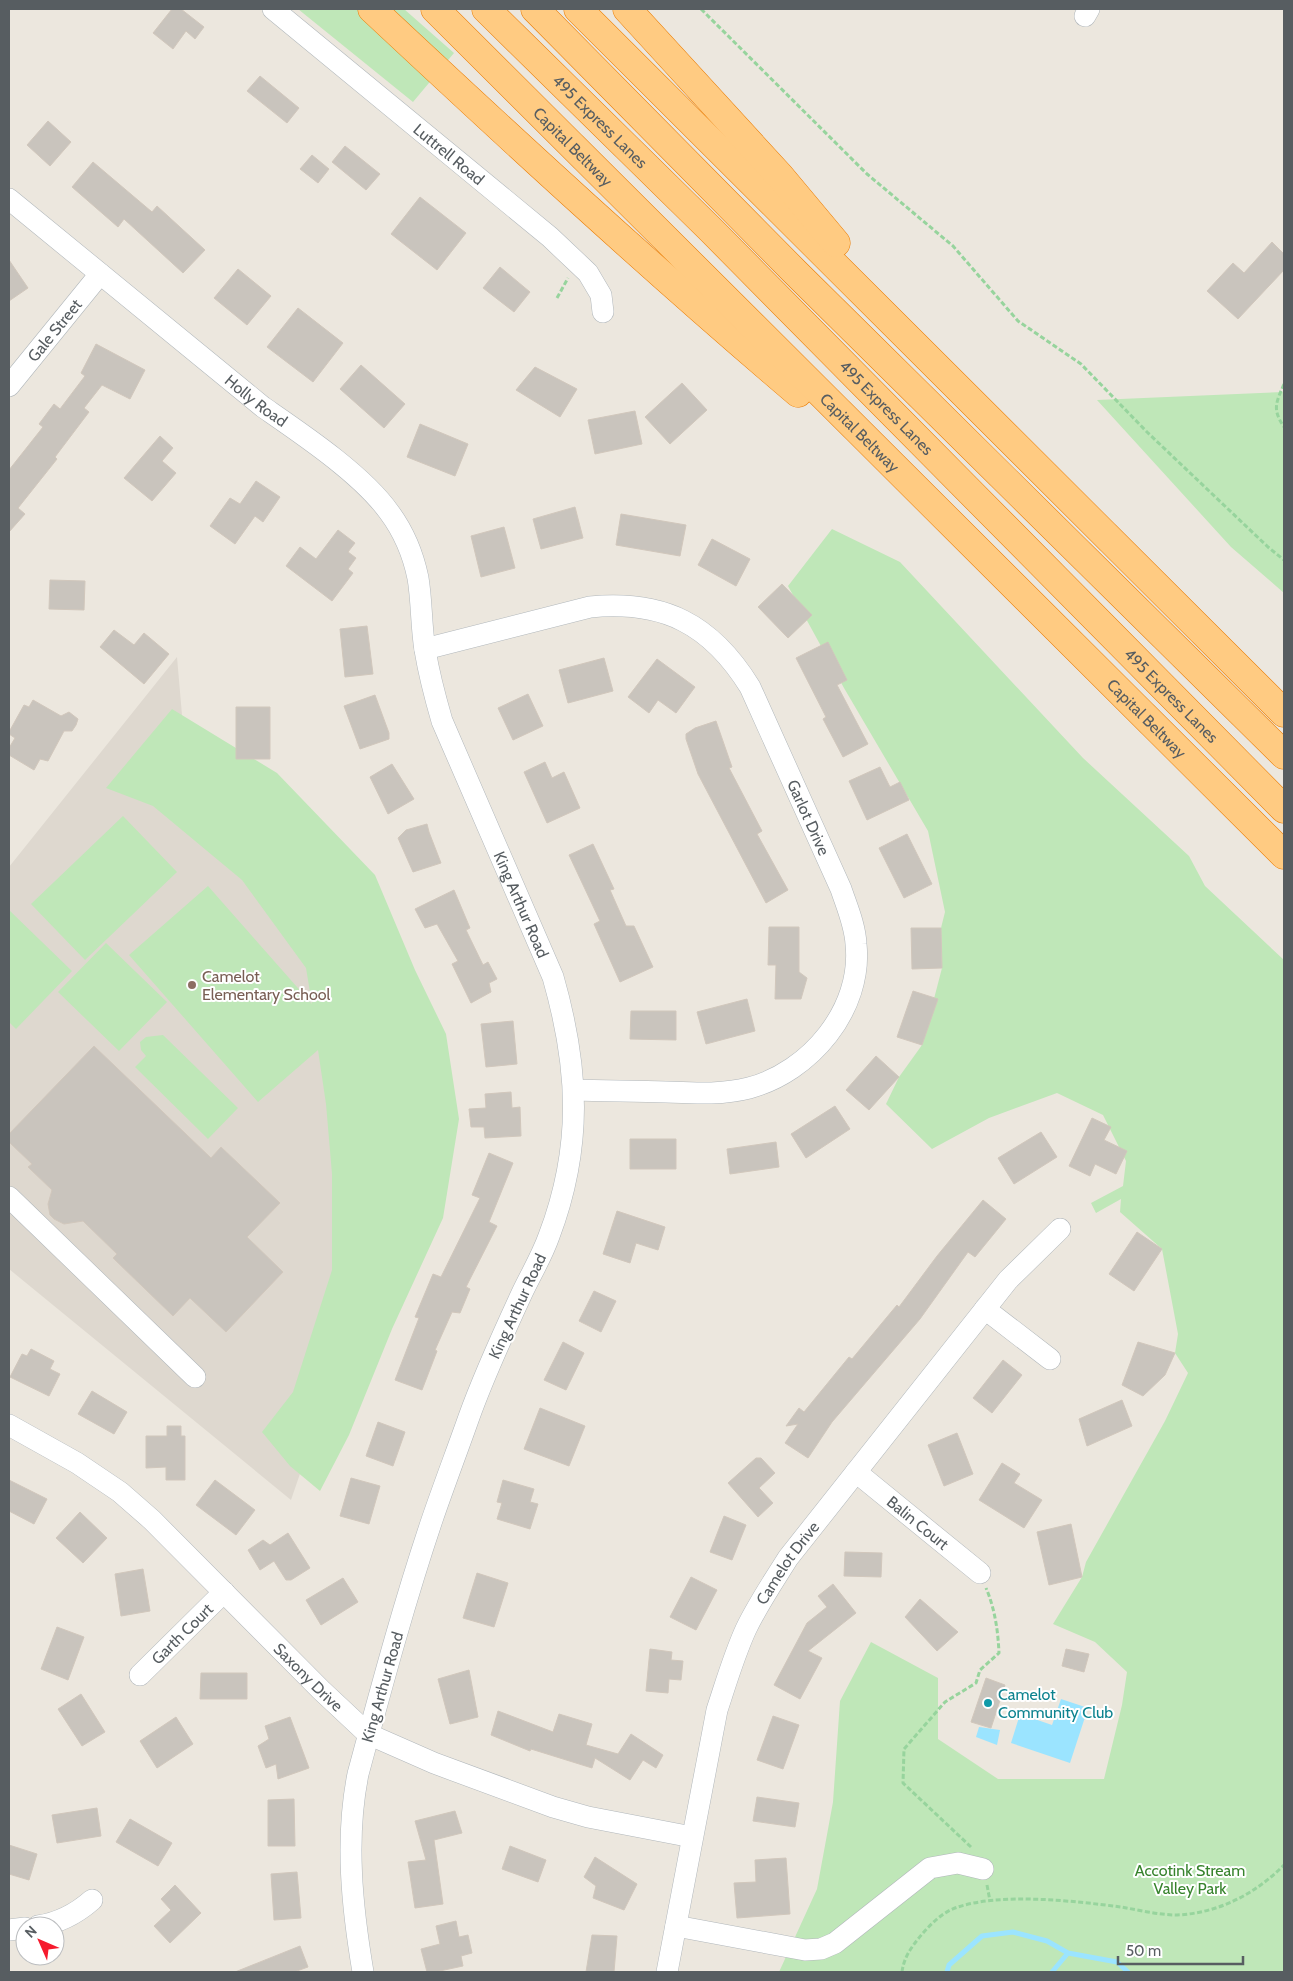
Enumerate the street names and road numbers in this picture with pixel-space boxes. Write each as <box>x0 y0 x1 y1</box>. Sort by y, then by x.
street label: 495 Express Lanes <box>548 71 651 172</box>
street label: Capital Beltway <box>529 103 616 191</box>
street label: Luttrell Road <box>409 120 488 189</box>
street label: Gale Street <box>24 295 86 366</box>
street label: 495 Express Lanes <box>835 357 937 459</box>
street label: Holly Road <box>221 371 291 431</box>
street label: Capital Beltway <box>816 389 903 476</box>
street label: 495 Express Lanes <box>1120 644 1222 747</box>
street label: Capital Beltway <box>1103 675 1190 762</box>
street label: Garlot Drive <box>783 777 834 858</box>
street label: King Arthur Road <box>490 848 553 961</box>
street label: King Arthur Road <box>485 1251 550 1362</box>
street label: Balin Court <box>883 1492 953 1554</box>
street label: Camelot Drive <box>752 1518 823 1608</box>
street label: Garth Court <box>148 1599 217 1668</box>
street label: King Arthur Road <box>358 1630 407 1745</box>
street label: Saxony Drive <box>270 1639 347 1716</box>

